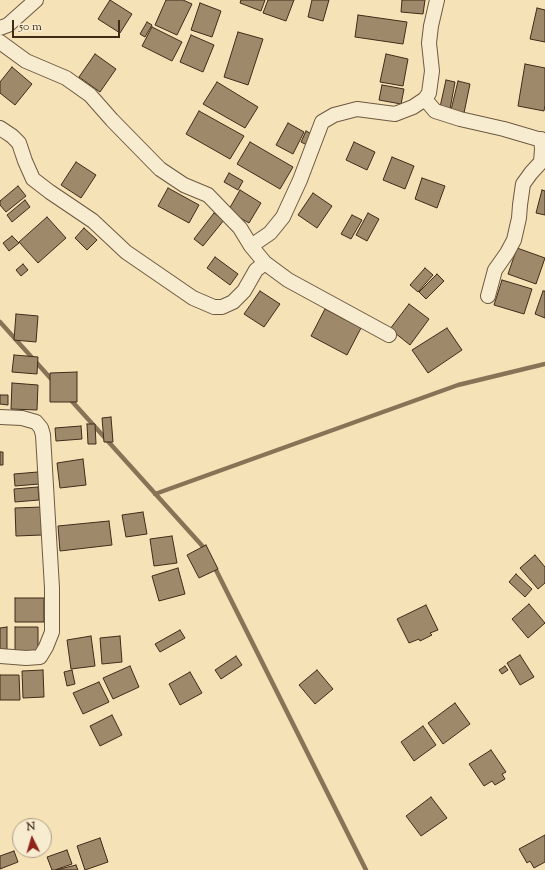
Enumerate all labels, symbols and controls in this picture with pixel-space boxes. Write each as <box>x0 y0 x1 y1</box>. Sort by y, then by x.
scale bar <box>14 12 122 38</box>
text: 50 m <box>19 18 42 36</box>
north arrow <box>12 818 52 858</box>
text: N <box>26 819 36 835</box>

